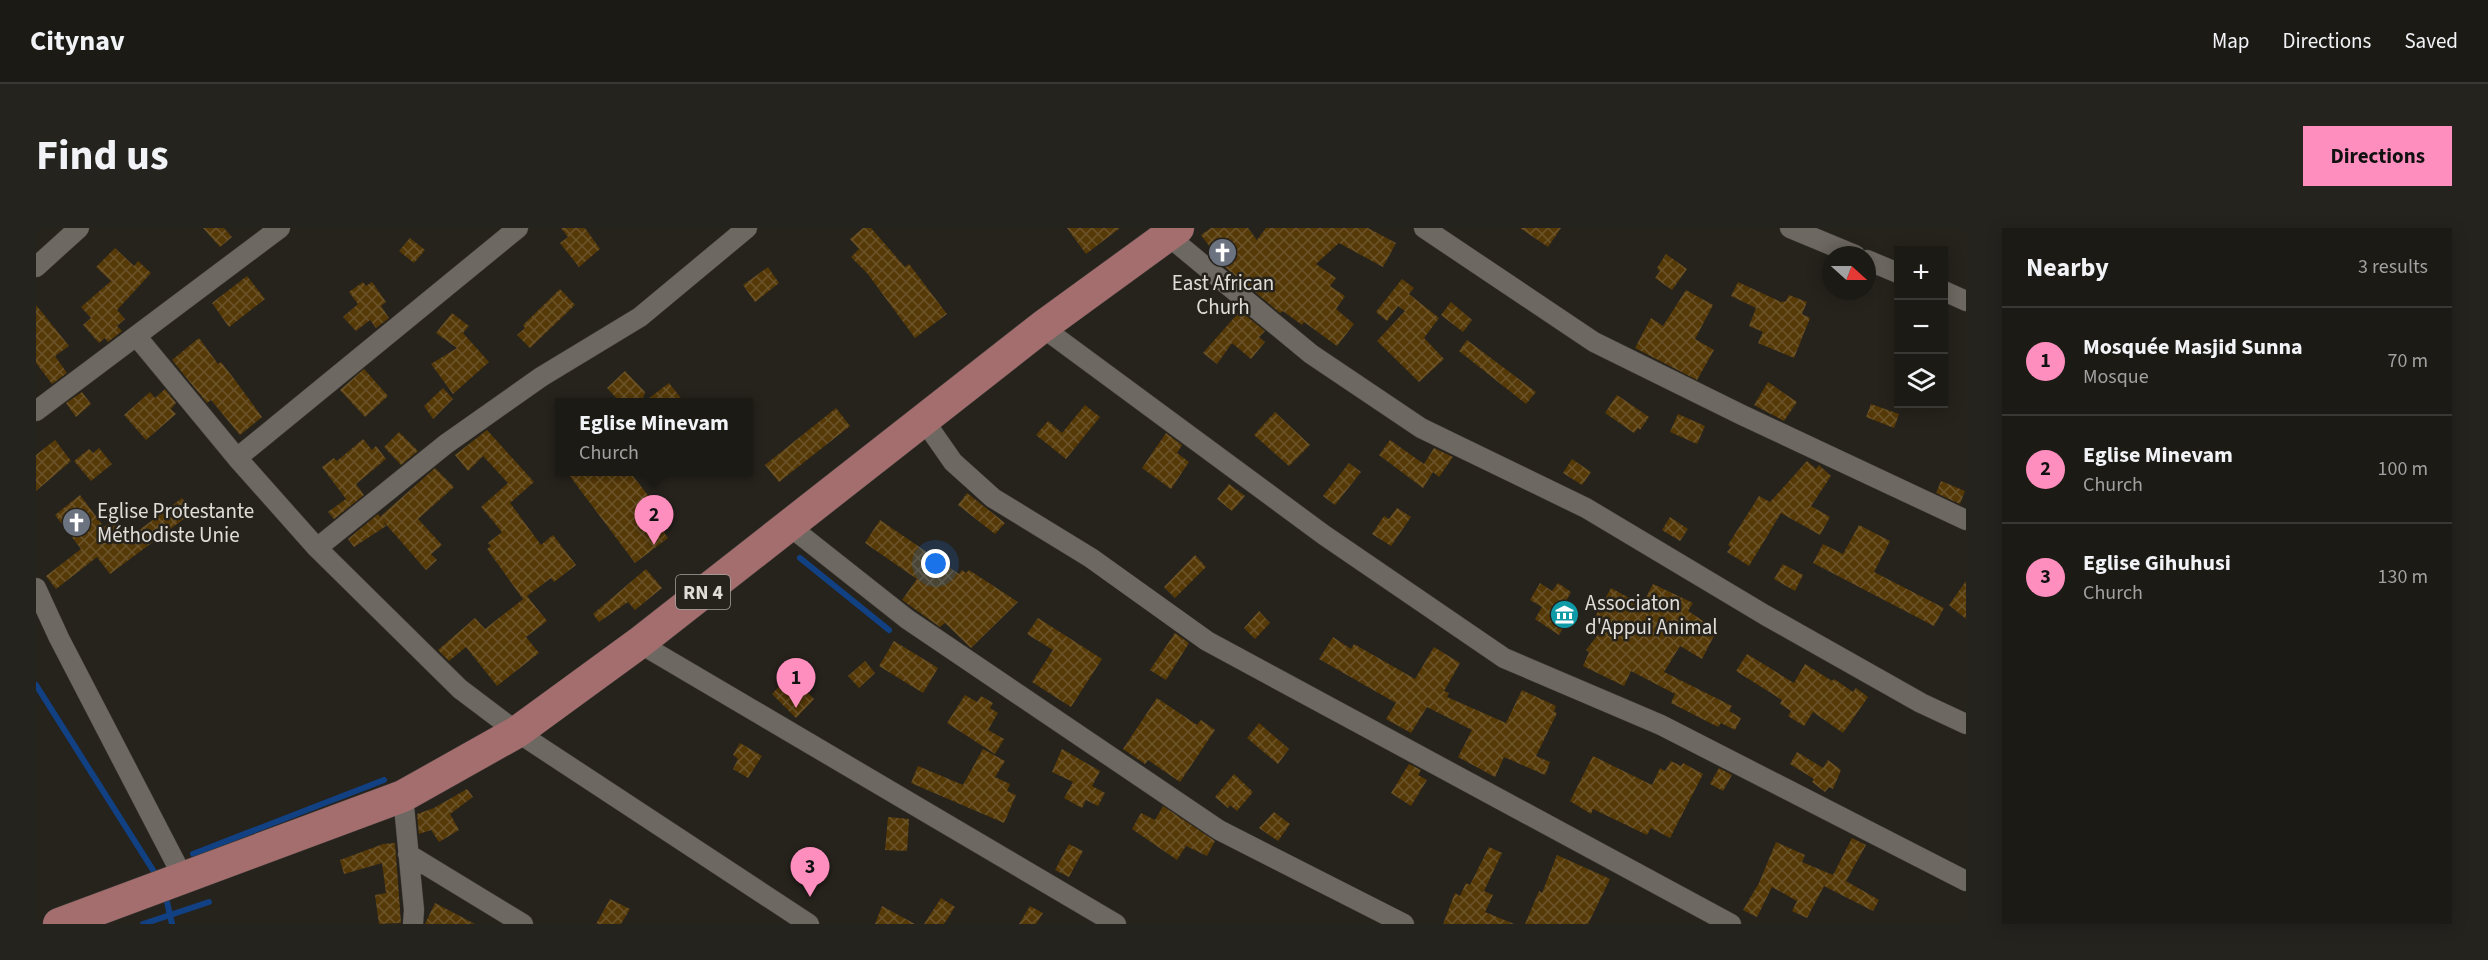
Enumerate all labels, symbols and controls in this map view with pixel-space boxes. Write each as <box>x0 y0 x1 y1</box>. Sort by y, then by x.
text: Citynav <box>30 21 125 61</box>
text: Map <box>2212 26 2250 56</box>
text: Directions <box>2283 26 2371 56</box>
text: Saved <box>2404 26 2458 56</box>
text: Find us <box>36 126 169 186</box>
button: Directions <box>2303 126 2452 186</box>
church icon: East African Churh <box>1207 236 1239 268</box>
north arrow <box>1822 246 1876 300</box>
map controls <box>1894 246 1948 408</box>
button: + <box>1894 246 1948 300</box>
text: Nearby <box>2026 249 2109 286</box>
text: 3 results <box>2358 253 2428 281</box>
place label: East African Churh <box>1172 268 1274 322</box>
button: − <box>1894 300 1948 354</box>
text: Mosquée Masjid Sunna <box>2083 331 2303 363</box>
text: 1 <box>2040 347 2051 375</box>
text: 70 m <box>2388 347 2428 375</box>
button: layers <box>1894 354 1948 408</box>
text: Mosque <box>2083 363 2149 391</box>
popup <box>555 398 753 476</box>
text: Eglise Minevam <box>579 407 729 439</box>
text: Church <box>579 439 639 467</box>
text: Eglise Minevam <box>2083 439 2233 471</box>
text: 2 <box>2040 455 2051 483</box>
text: 100 m <box>2378 455 2428 483</box>
text: Church <box>2083 471 2143 499</box>
place label: Eglise Protestante Méthodiste Unie <box>97 496 254 550</box>
pin: 2 <box>634 496 674 545</box>
church icon: Eglise Protestante Méthodiste Unie <box>60 507 92 539</box>
text: Eglise Gihuhusi <box>2083 547 2231 579</box>
your location <box>921 549 950 578</box>
text: 3 <box>2040 563 2051 591</box>
text: 130 m <box>2378 563 2428 591</box>
road number: RN 4 <box>676 575 730 609</box>
text: Church <box>2083 579 2143 607</box>
place label: Associaton d'Appui Animal <box>1585 588 1718 642</box>
museum icon: Associaton d'Appui Animal <box>1548 599 1580 631</box>
pin: 1 <box>776 658 816 708</box>
pin: 3 <box>790 848 830 897</box>

